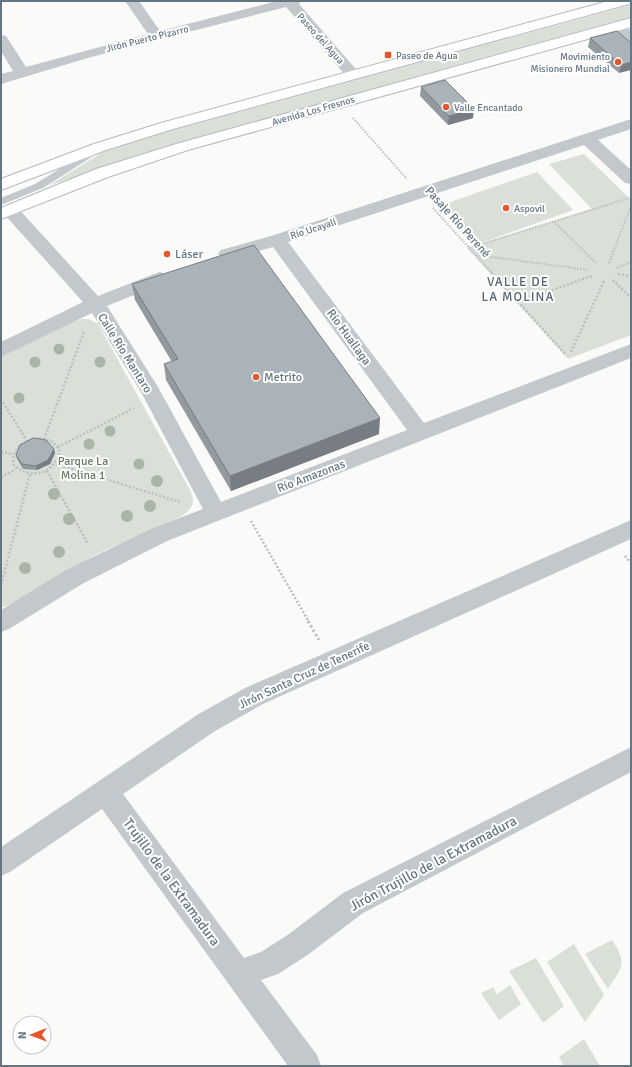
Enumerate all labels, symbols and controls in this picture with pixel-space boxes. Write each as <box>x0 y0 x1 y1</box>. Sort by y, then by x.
street label: Paseo del Agua <box>294 11 346 67</box>
street label: Jirón Puerto Pizarro <box>105 23 190 55</box>
marker: Paseo de Agua <box>383 50 393 60</box>
place label: Paseo de Agua <box>396 50 458 62</box>
place label: Movimiento Misionero Mundial <box>531 51 610 75</box>
marker: Movimiento Misionero Mundial <box>613 57 623 67</box>
street label: Avenida Los Fresnos <box>270 93 357 129</box>
marker: Valle Encantado <box>441 102 451 112</box>
place label: Valle Encantado <box>454 102 523 114</box>
street label: Pasaje Río Perené <box>422 184 493 261</box>
marker: Aspovil <box>501 203 511 213</box>
place label: Aspovil <box>514 203 545 215</box>
street label: Río Ucayali <box>289 216 338 242</box>
place label: Láser <box>175 247 203 262</box>
marker: Láser <box>162 249 172 259</box>
district label: VALLE DE LA MOLINA <box>482 274 554 305</box>
street label: Río Huallaga <box>323 306 374 368</box>
street label: Calle Río Mantaro <box>94 311 155 396</box>
place label: Metrito <box>264 370 302 385</box>
marker: Metrito <box>251 372 261 382</box>
park label: Parque La Molina 1 <box>58 454 108 483</box>
street label: Río Amazonas <box>275 457 347 496</box>
street label: Jirón Santa Cruz de Tenerife <box>236 638 372 712</box>
street label: Jirón Trujillo de la Extramadura <box>347 812 520 915</box>
street label: Trujillo de la Extramadura <box>120 815 224 949</box>
north arrow <box>12 1015 52 1055</box>
text: N <box>16 1031 29 1039</box>

